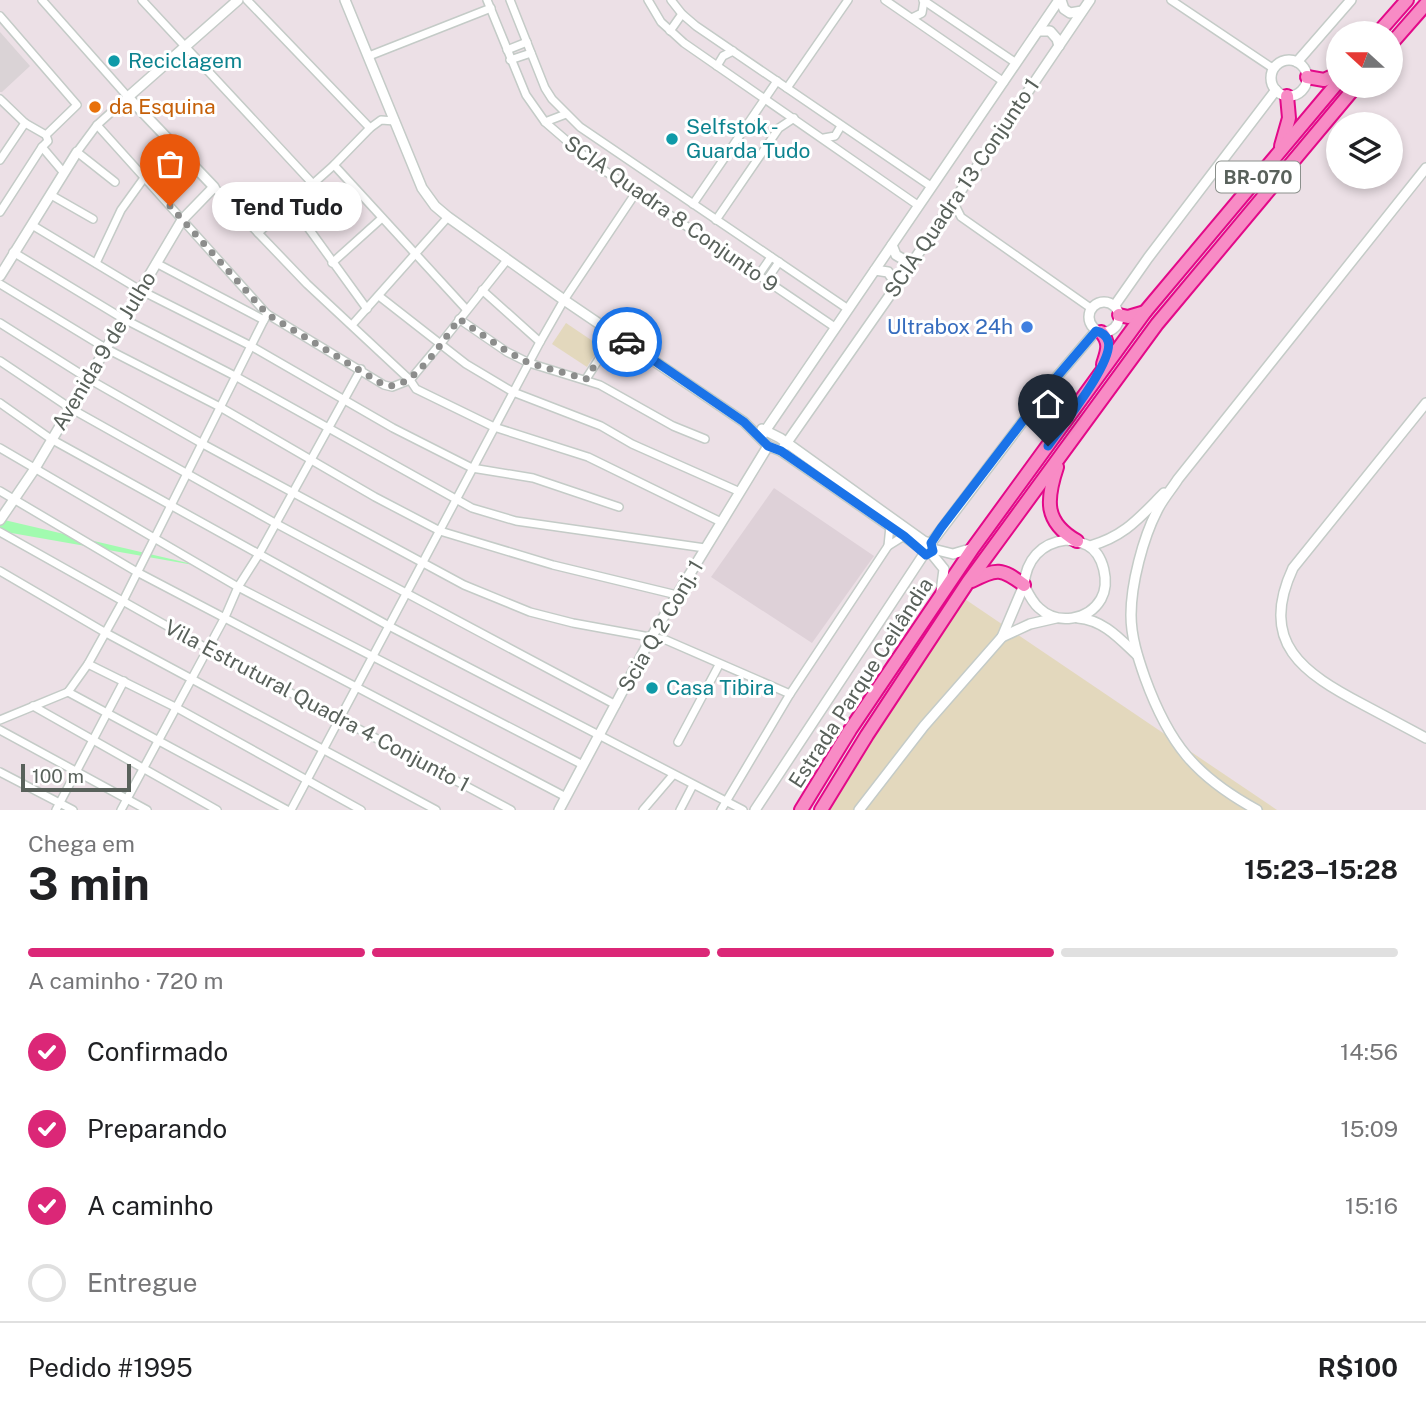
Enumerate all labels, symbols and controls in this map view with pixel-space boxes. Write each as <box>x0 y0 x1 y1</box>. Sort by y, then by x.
north arrow <box>1326 21 1404 98</box>
map controls <box>1326 21 1403 189</box>
place label: Reciclagem <box>128 48 242 73</box>
marker: Reciclagem <box>106 53 122 69</box>
street label: SCIA Quadra 13 Conjunto 1 <box>879 73 1044 302</box>
place label: da Esquina <box>109 94 216 119</box>
marker: da Esquina <box>87 99 103 115</box>
button: layers <box>1326 112 1403 189</box>
place label: Selfstok - Guarda Tudo <box>686 114 810 163</box>
street label: SCIA Quadra 8 Conjunto 9 <box>560 130 783 297</box>
marker: Selfstok - Guarda Tudo <box>664 131 680 147</box>
pin <box>140 134 200 206</box>
icon: bag <box>151 145 189 183</box>
road number: BR-070 <box>1216 162 1300 192</box>
callout: Tend Tudo <box>212 182 362 230</box>
text: Tend Tudo <box>231 193 343 220</box>
street label: Avenida 9 de Julho <box>46 267 161 435</box>
courier <box>592 307 662 377</box>
place label: Ultrabox 24h <box>887 314 1013 339</box>
marker: Ultrabox 24h <box>1019 319 1035 335</box>
icon: car <box>608 323 646 361</box>
pin <box>1018 374 1078 446</box>
icon: home <box>1029 385 1067 423</box>
street label: Scia Q 2 Conj. 1 <box>613 555 708 696</box>
street label: Estrada Parque Ceilândia <box>783 573 938 793</box>
street label: Vila Estrutural Quadra 4 Conjunto 1 <box>160 614 474 797</box>
place label: Casa Tibira <box>666 675 774 700</box>
marker: Casa Tibira <box>644 680 660 696</box>
scale bar <box>21 761 131 793</box>
text: 100 m <box>32 765 84 787</box>
text: Chega em <box>28 830 135 857</box>
text: 15:23–15:28 <box>1244 854 1398 885</box>
text: 3 min <box>28 856 150 910</box>
text: A caminho · 720 m <box>28 967 223 994</box>
icon: check <box>28 1033 66 1071</box>
text: Confirmado <box>87 1036 228 1067</box>
text: 14:56 <box>1340 1038 1398 1065</box>
icon: check <box>28 1110 66 1148</box>
text: Preparando <box>87 1113 227 1144</box>
text: 15:09 <box>1340 1115 1398 1142</box>
icon: check <box>28 1187 66 1225</box>
text: A caminho <box>87 1190 214 1221</box>
text: 15:16 <box>1345 1192 1398 1219</box>
text: Entregue <box>87 1267 198 1298</box>
text: Pedido #1995 <box>28 1352 193 1383</box>
text: R$100 <box>1318 1352 1398 1383</box>

